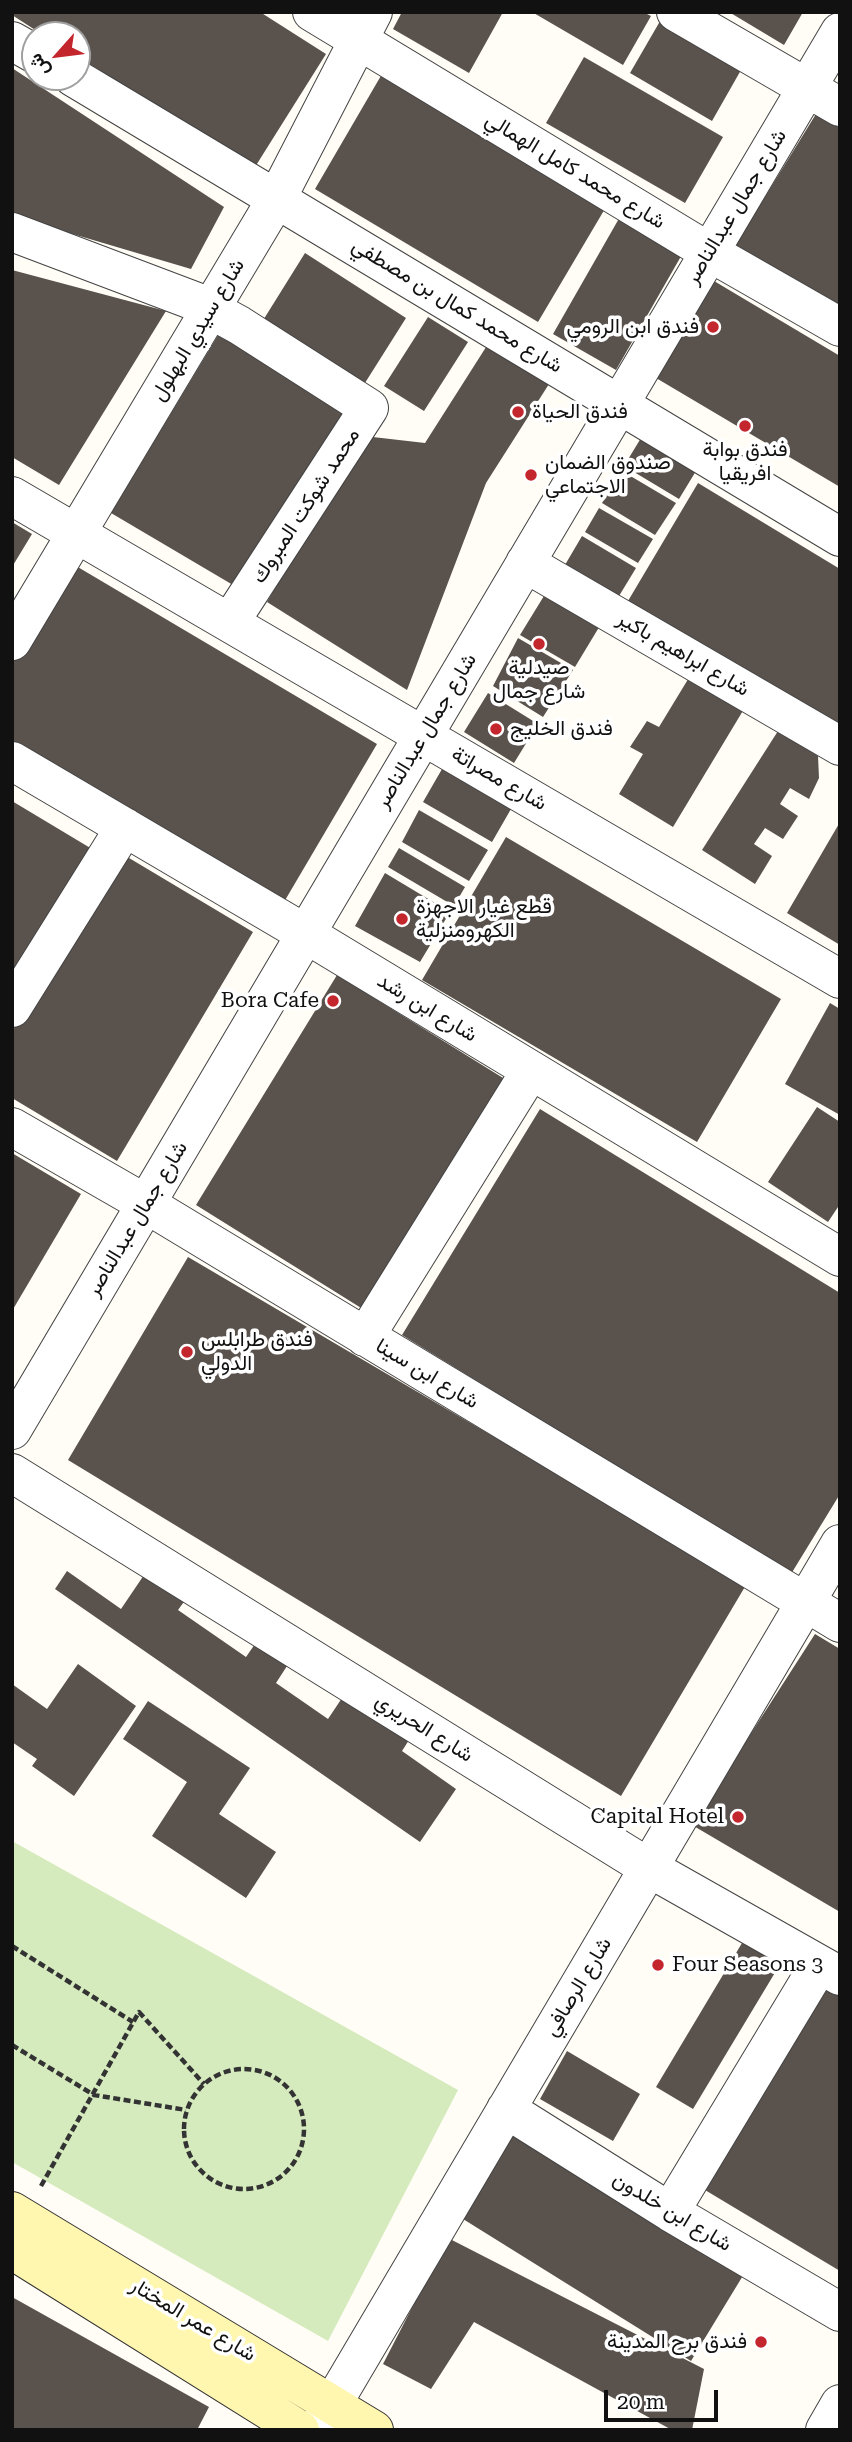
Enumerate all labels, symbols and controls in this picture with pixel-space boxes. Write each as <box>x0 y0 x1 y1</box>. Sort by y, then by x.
north arrow <box>21 21 91 91</box>
text: ش <box>23 50 54 81</box>
street label: شارع محمد كامل الهمالي <box>480 107 670 235</box>
street label: شارع جمال عبدالناصر <box>680 125 792 289</box>
street label: شارع محمد كمال بن مصطفي <box>347 233 567 379</box>
street label: شارع سيدي البهلول <box>146 254 250 406</box>
place label: فندق ابن الرومي <box>566 314 699 340</box>
marker: فندق ابن الرومي <box>705 319 721 335</box>
place label: فندق الحياة <box>532 399 628 425</box>
marker: فندق الحياة <box>510 404 526 420</box>
marker: فندق بوابة افريقيا <box>737 418 753 434</box>
street label: محمد شوكت المبروك <box>246 424 366 588</box>
place label: فندق بوابة افريقيا <box>702 437 788 487</box>
place label: صندوق الضمان الاجتماعي <box>545 450 671 500</box>
marker: صندوق الضمان الاجتماعي <box>523 467 539 483</box>
street label: شارع ابراهيم باكير <box>612 606 754 702</box>
marker: صيدلية شارع جمال <box>531 636 547 652</box>
street label: شارع جمال عبدالناصر <box>370 649 482 813</box>
place label: صيدلية شارع جمال <box>493 655 585 705</box>
place label: فندق الخليج <box>510 716 613 742</box>
marker: فندق الخليج <box>488 721 504 737</box>
street label: شارع مصراتة <box>447 742 551 816</box>
place label: قطع غيار الاجهزة الكهرومنزلية <box>416 894 552 944</box>
marker: قطع غيار الاجهزة الكهرومنزلية <box>394 911 410 927</box>
street label: شارع ابن رشد <box>372 968 482 1048</box>
place label: Bora Cafe <box>221 988 319 1014</box>
marker: Bora Cafe <box>325 993 341 1009</box>
street label: شارع جمال عبدالناصر <box>81 1137 193 1301</box>
place label: فندق طرابلس الدولي <box>201 1327 313 1377</box>
street label: شارع ابن سينا <box>371 1333 483 1415</box>
marker: فندق طرابلس الدولي <box>179 1344 195 1360</box>
street label: شارع الحريري <box>370 1688 478 1768</box>
place label: Capital Hotel <box>591 1804 724 1830</box>
marker: Capital Hotel <box>730 1809 746 1825</box>
street label: شارع الرصافي <box>539 1933 617 2041</box>
place label: Four Seasons 3 <box>672 1952 823 1978</box>
marker: Four Seasons 3 <box>650 1957 666 1973</box>
street label: شارع ابن خلدون <box>608 2167 736 2257</box>
street label: شارع عمر المختار <box>126 2273 260 2367</box>
place label: فندق برح المدينة <box>607 2329 747 2355</box>
marker: فندق برح المدينة <box>753 2334 769 2350</box>
scale bar <box>607 2376 721 2420</box>
text: 20 m <box>617 2390 665 2414</box>

